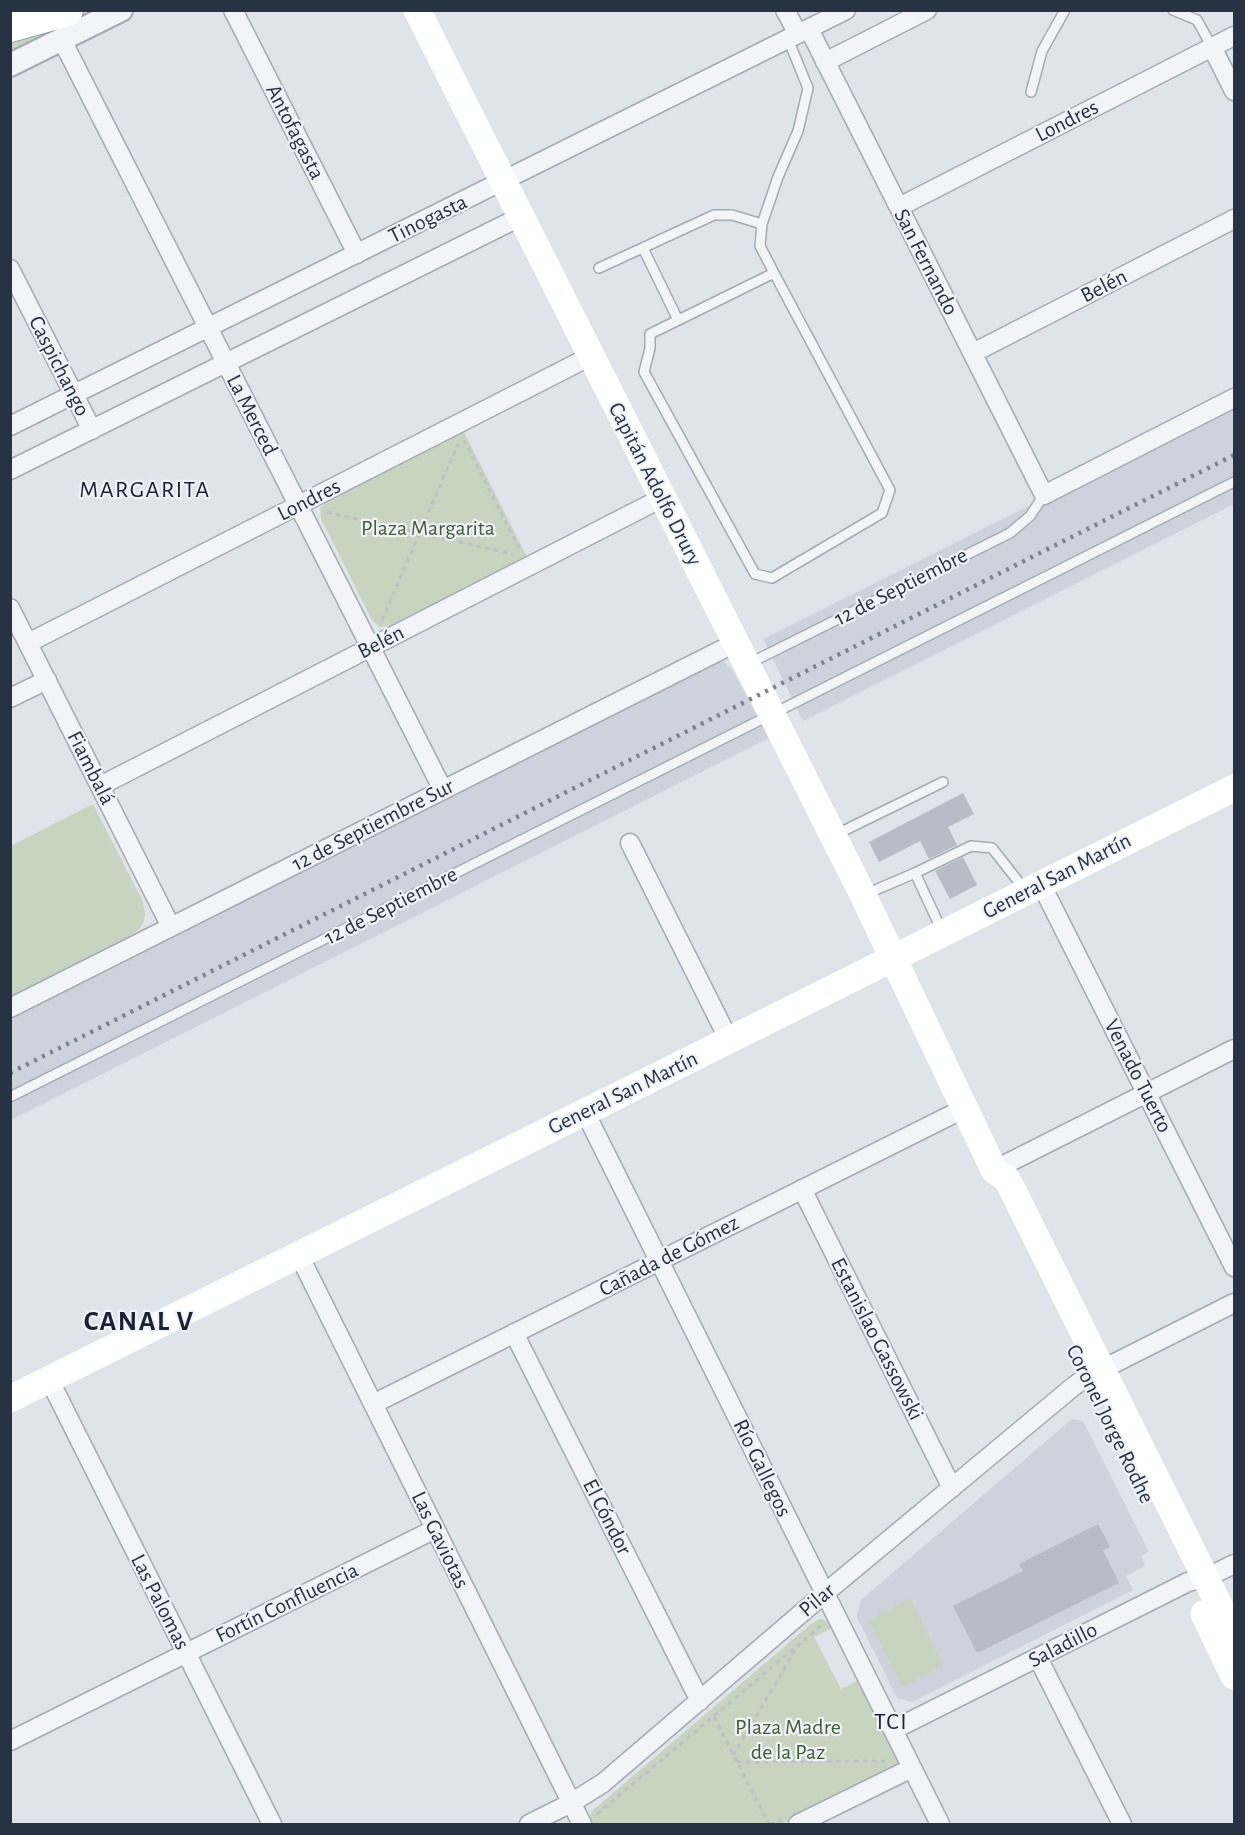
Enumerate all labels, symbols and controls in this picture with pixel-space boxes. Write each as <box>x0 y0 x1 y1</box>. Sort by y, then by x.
street label: Antofagasta <box>260 80 330 184</box>
street label: Londres <box>1031 94 1103 148</box>
street label: Tinogasta <box>384 189 472 249</box>
street label: San Fernando <box>888 204 964 320</box>
street label: Belén <box>1076 263 1132 309</box>
street label: Caspichango <box>22 311 96 421</box>
street label: La Merced <box>220 370 284 460</box>
street label: Capitán Adolfo Drury <box>602 398 708 570</box>
street label: Londres <box>273 473 345 527</box>
district label: MARGARITA <box>79 476 211 504</box>
park label: Plaza Margarita <box>361 515 495 541</box>
street label: 12 de Septiembre <box>830 542 972 632</box>
street label: Belén <box>353 619 409 665</box>
street label: Fiambalá <box>61 727 121 809</box>
street label: 12 de Septiembre Sur <box>288 773 458 877</box>
street label: General San Martín <box>978 827 1136 925</box>
street label: 12 de Septiembre <box>320 861 462 951</box>
street label: Venado Tuerto <box>1098 1015 1178 1137</box>
street label: General San Martín <box>544 1045 702 1141</box>
street label: Cañada de Gómez <box>595 1209 743 1303</box>
street label: Estanislao Gassowski <box>825 1253 929 1425</box>
district label: CANAL V <box>84 1305 194 1339</box>
street label: Coronel Jorge Rodhe <box>1060 1340 1160 1508</box>
street label: Río Gallegos <box>727 1415 797 1521</box>
street label: El Cóndor <box>577 1475 637 1559</box>
street label: Las Gaviotas <box>405 1487 475 1593</box>
street label: Las Palomas <box>125 1550 195 1654</box>
street label: Fortín Confluencia <box>211 1557 363 1649</box>
street label: Pilar <box>793 1577 841 1623</box>
street label: Saladillo <box>1024 1616 1102 1674</box>
district label: TCI <box>874 1708 908 1736</box>
park label: Plaza Madre de la Paz <box>735 1714 841 1766</box>

